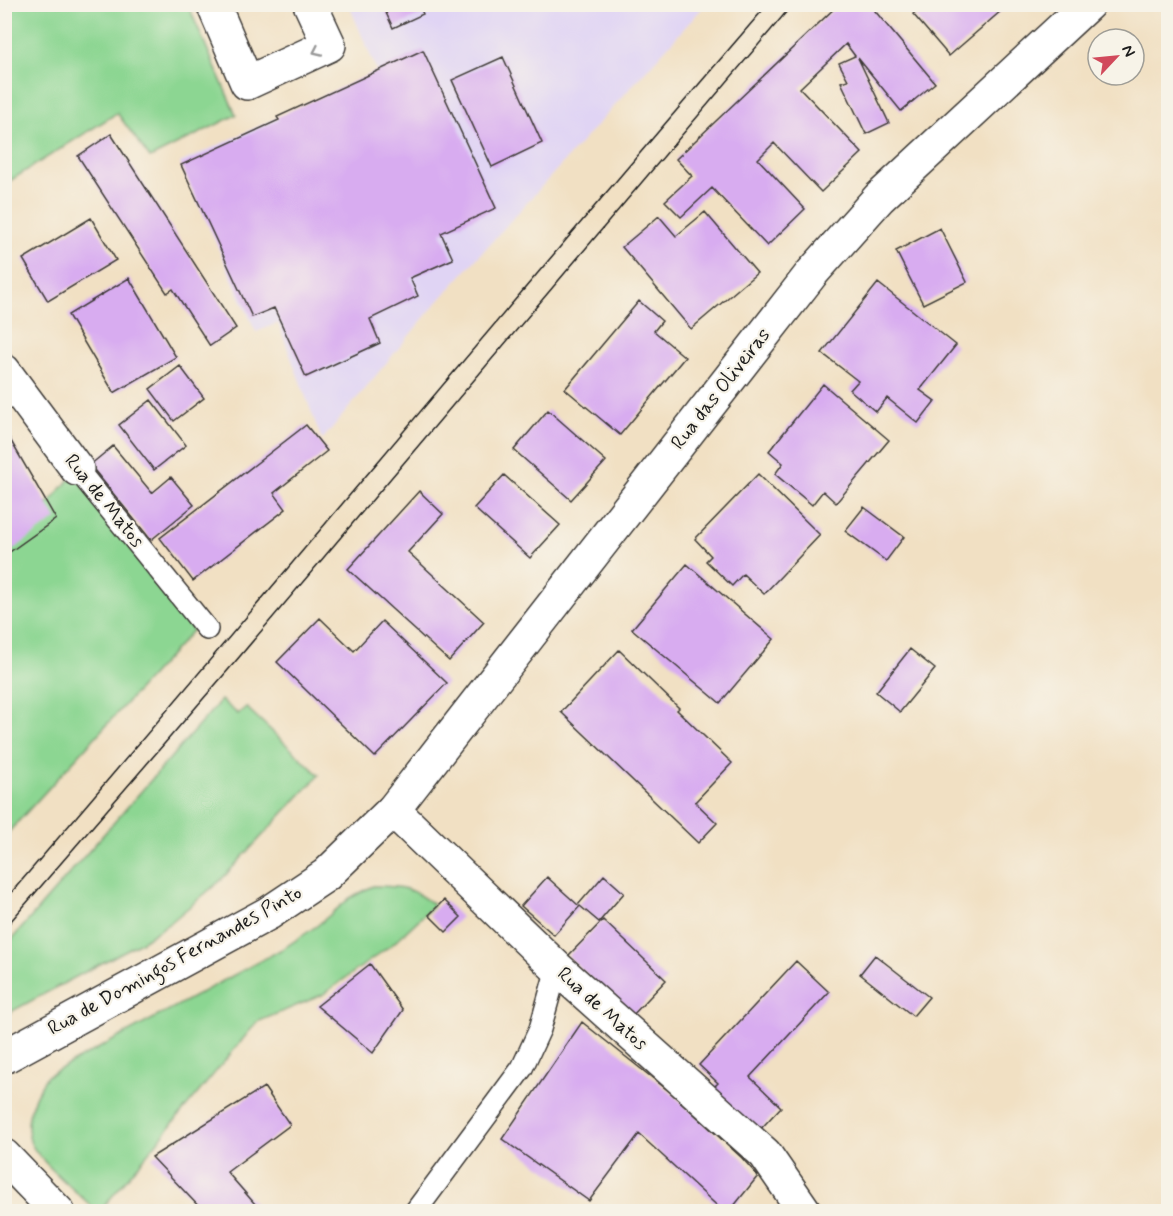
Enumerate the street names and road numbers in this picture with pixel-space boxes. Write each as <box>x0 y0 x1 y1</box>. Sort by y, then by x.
street label: Rua das Oliveiras <box>665 323 777 455</box>
street label: Rua de Matos <box>58 448 150 554</box>
street label: Rua de Domingos Fernandes Pinto <box>43 880 308 1044</box>
street label: Rua de Matos <box>551 961 653 1057</box>

